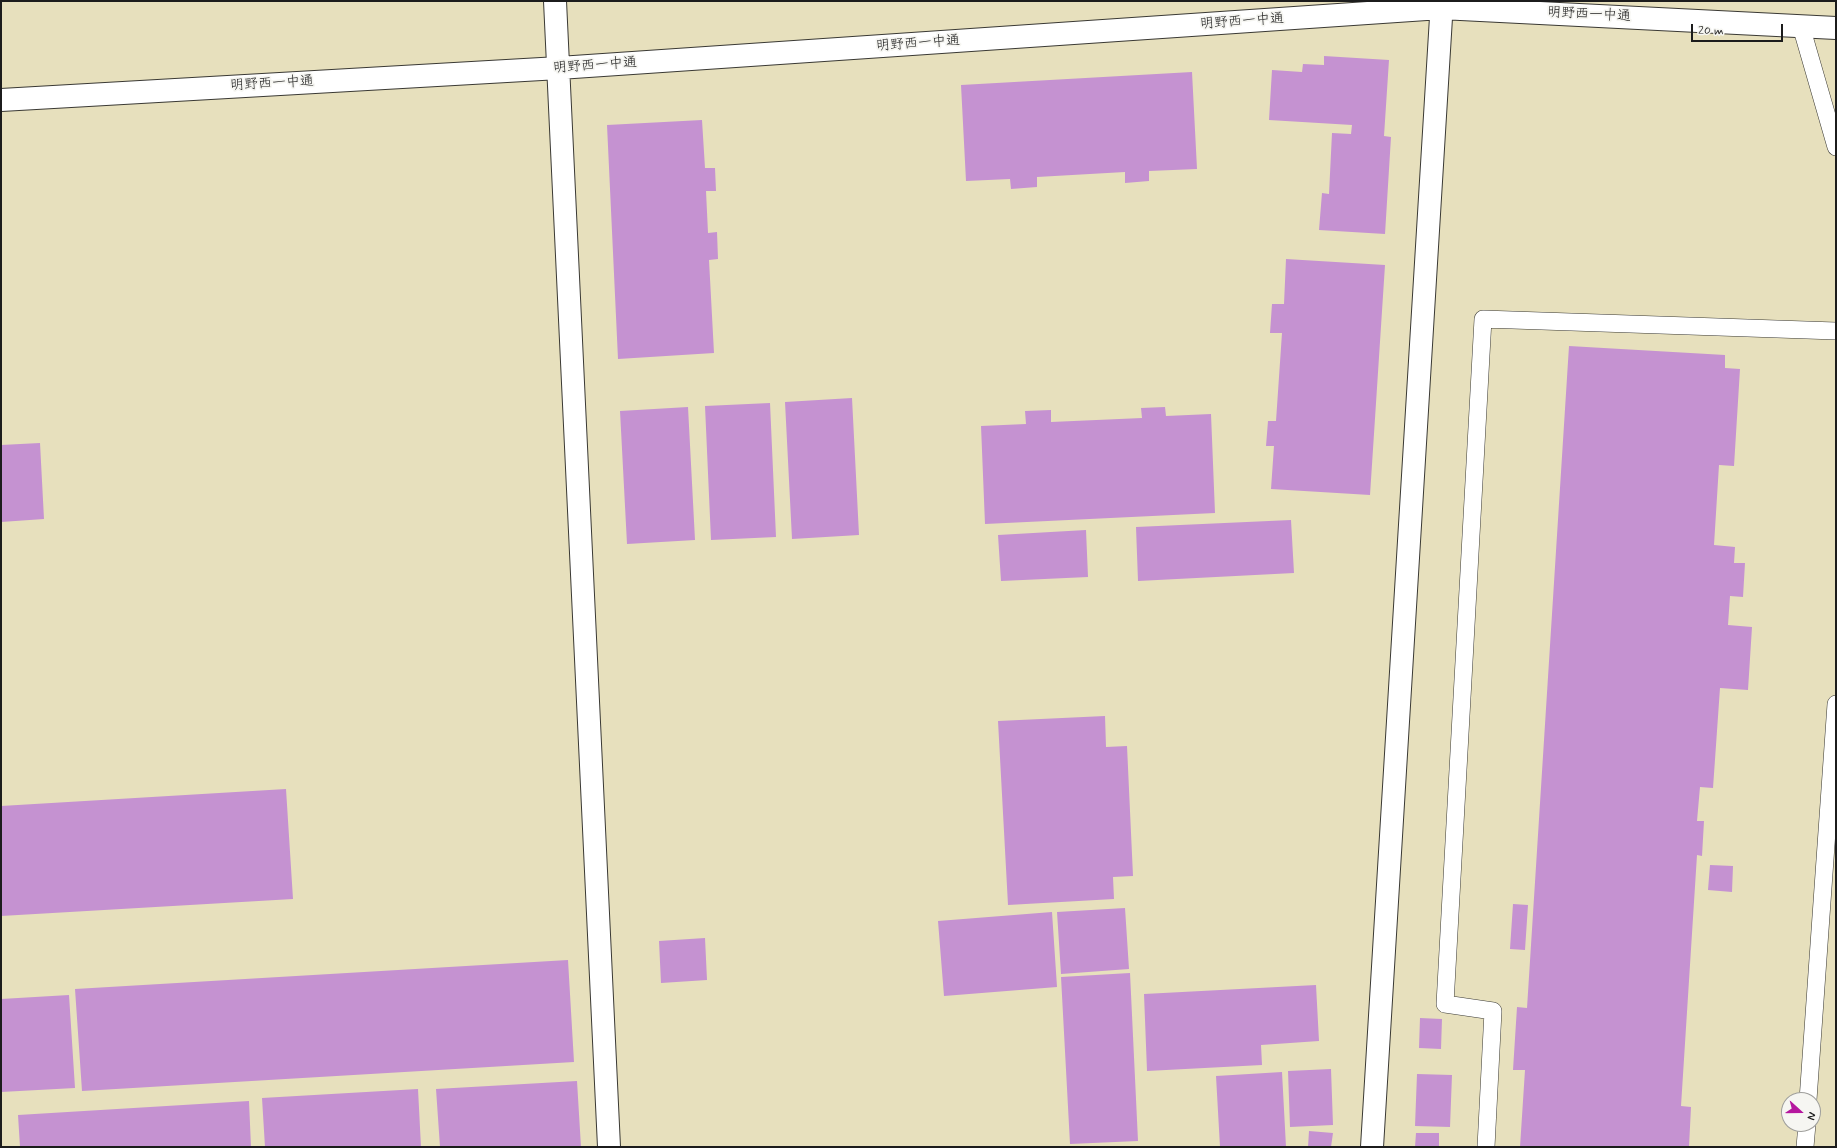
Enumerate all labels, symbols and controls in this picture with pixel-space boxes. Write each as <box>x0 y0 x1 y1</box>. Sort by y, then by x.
street label: 明野西一中通 <box>1547 4 1631 26</box>
street label: 明野西一中通 <box>1200 11 1284 33</box>
scale bar <box>1693 16 1785 42</box>
text: 20 m <box>1698 23 1724 39</box>
street label: 明野西一中通 <box>876 33 960 55</box>
street label: 明野西一中通 <box>553 55 637 77</box>
street label: 明野西一中通 <box>230 73 314 95</box>
north arrow <box>1781 1092 1821 1132</box>
text: N <box>1803 1110 1819 1122</box>

